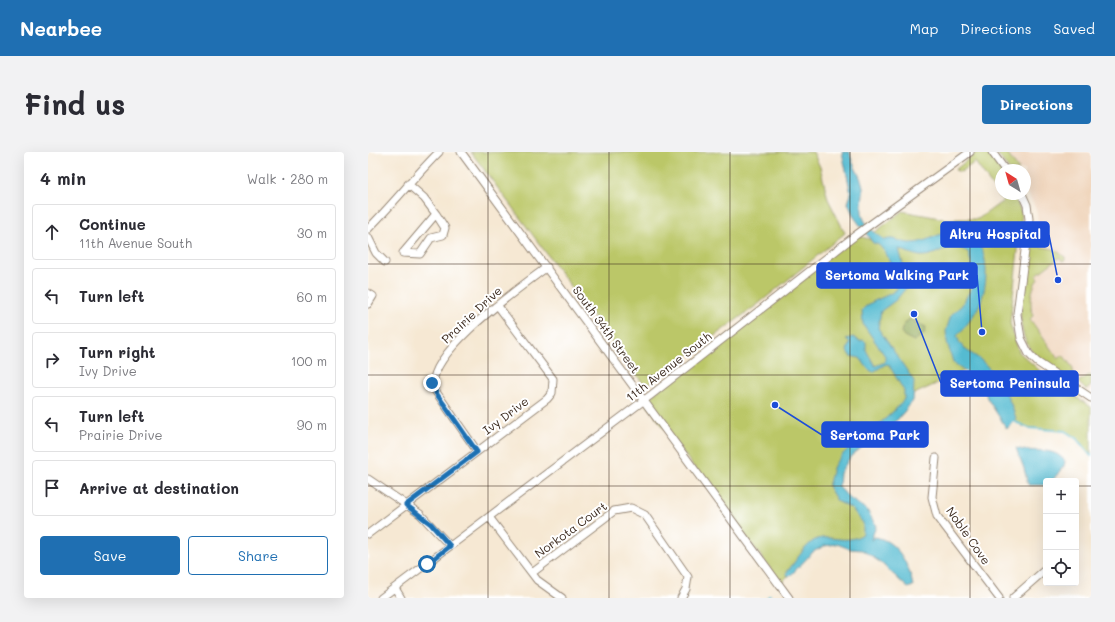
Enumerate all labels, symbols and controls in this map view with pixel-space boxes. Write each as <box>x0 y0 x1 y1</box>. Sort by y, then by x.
text: Nearbee <box>20 16 102 41</box>
text: Map <box>910 19 938 38</box>
text: Directions <box>960 19 1031 38</box>
text: Saved <box>1053 19 1095 38</box>
button: Directions <box>982 85 1091 124</box>
text: Find us <box>24 86 125 122</box>
north arrow <box>995 164 1031 200</box>
text: 4 min <box>40 167 86 189</box>
text: Walk · 280 m <box>247 170 328 187</box>
text: Continue <box>79 214 146 234</box>
icon: ahead <box>41 221 63 243</box>
callout: Altru Hospital <box>941 222 1049 247</box>
text: 30 m <box>297 224 327 241</box>
text: Altru Hospital <box>949 225 1041 242</box>
text: 11th Avenue South <box>79 234 192 251</box>
callout: Sertoma Walking Park <box>817 263 977 288</box>
text: Sertoma Walking Park <box>825 266 969 283</box>
street label: Prairie Drive <box>438 282 505 346</box>
street label: South 34th Street <box>570 282 644 376</box>
icon: left <box>41 285 63 307</box>
text: Turn left <box>79 286 144 306</box>
text: 60 m <box>297 288 327 305</box>
street label: 11th Avenue South <box>622 328 715 405</box>
text: Turn right <box>79 342 156 362</box>
icon: right <box>41 349 63 371</box>
text: 100 m <box>291 352 327 369</box>
text: Ivy Drive <box>79 362 137 379</box>
callout: Sertoma Peninsula <box>941 371 1078 396</box>
route end <box>423 374 441 392</box>
text: Sertoma Peninsula <box>950 374 1070 391</box>
street label: Ivy Drive <box>479 393 532 438</box>
text: Turn left <box>79 406 144 426</box>
icon: left <box>41 413 63 435</box>
text: 90 m <box>297 416 327 433</box>
callout: Sertoma Park <box>822 422 928 447</box>
text: Prairie Drive <box>79 426 163 443</box>
text: Sertoma Park <box>830 426 920 443</box>
icon: arrive <box>41 477 63 499</box>
text: Arrive at destination <box>79 478 239 498</box>
map controls <box>1043 478 1079 586</box>
button: + <box>1043 478 1079 514</box>
street label: Norkota Court <box>531 498 610 561</box>
street label: Noble Cove <box>943 503 995 568</box>
button: − <box>1043 514 1079 550</box>
button: Save <box>40 536 180 575</box>
button: Share <box>188 536 328 575</box>
button: locate <box>1043 550 1079 586</box>
route start <box>418 555 436 573</box>

